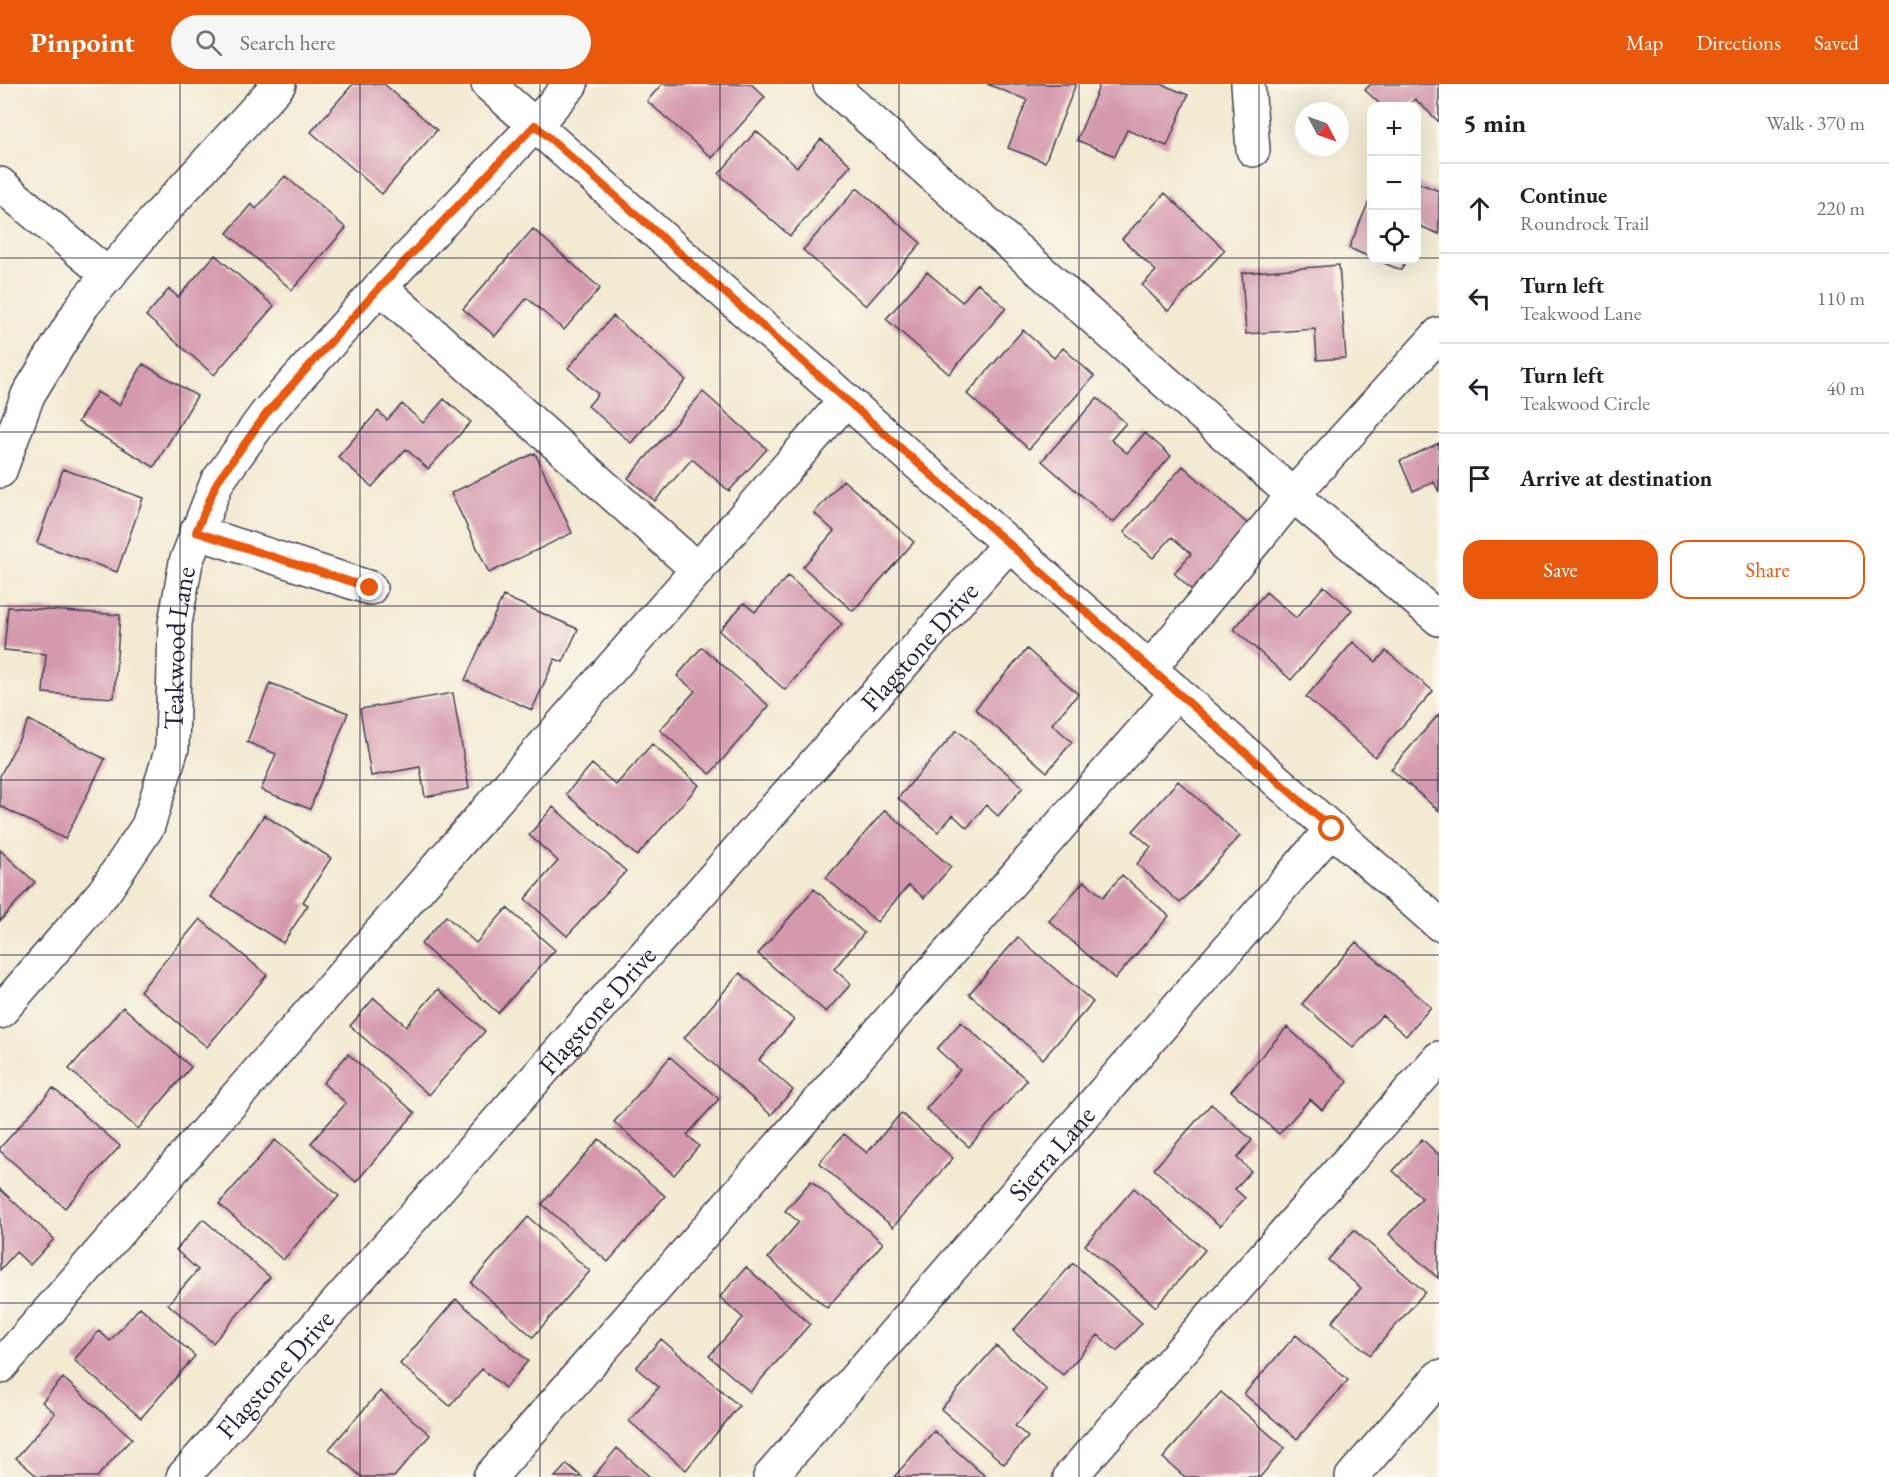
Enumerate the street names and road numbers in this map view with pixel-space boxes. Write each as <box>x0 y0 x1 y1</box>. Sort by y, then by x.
street label: Teakwood Lane <box>155 563 202 730</box>
street label: Flagstone Drive <box>852 574 985 718</box>
street label: Flagstone Drive <box>530 938 663 1082</box>
street label: Sierra Lane <box>1000 1098 1102 1208</box>
street label: Flagstone Drive <box>208 1302 341 1446</box>

